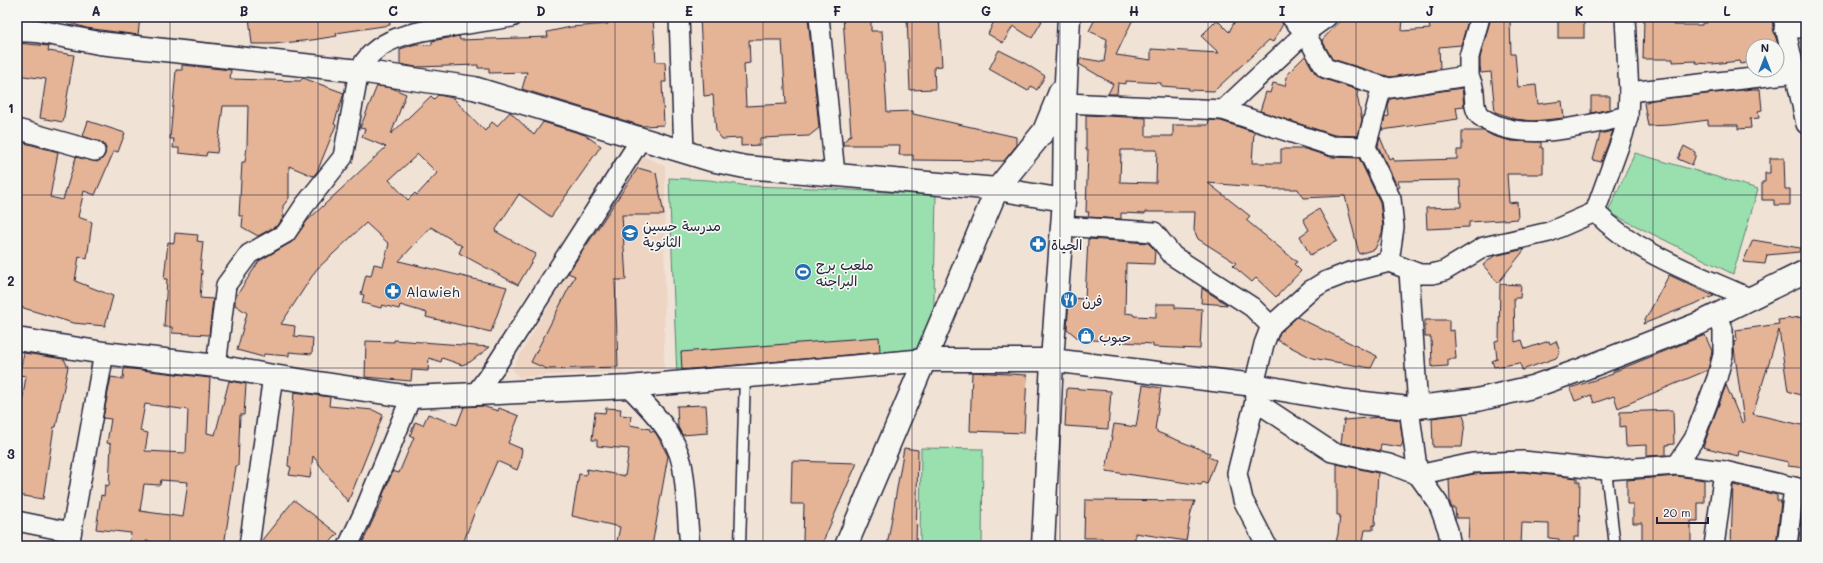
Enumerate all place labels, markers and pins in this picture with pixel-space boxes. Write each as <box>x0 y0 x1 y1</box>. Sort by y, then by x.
place label: مدرسة حسين الثانوية <box>643 216 721 252</box>
school or university icon: مدرسة حسين الثانوية <box>620 223 640 243</box>
pharmacy icon: الحياة <box>1028 234 1048 254</box>
place label: الحياة <box>1051 235 1082 254</box>
place label: ملعب برج البراجنه <box>816 255 874 290</box>
sports icon: ملعب برج البراجنه <box>793 262 813 282</box>
pharmacy icon: Alawieh <box>383 281 403 301</box>
place label: Alawieh <box>406 282 460 301</box>
restaurant icon: فرن <box>1059 290 1079 310</box>
place label: فرن <box>1082 291 1103 310</box>
shop icon: حبوب <box>1076 326 1096 346</box>
place label: حبوب <box>1099 327 1131 346</box>

